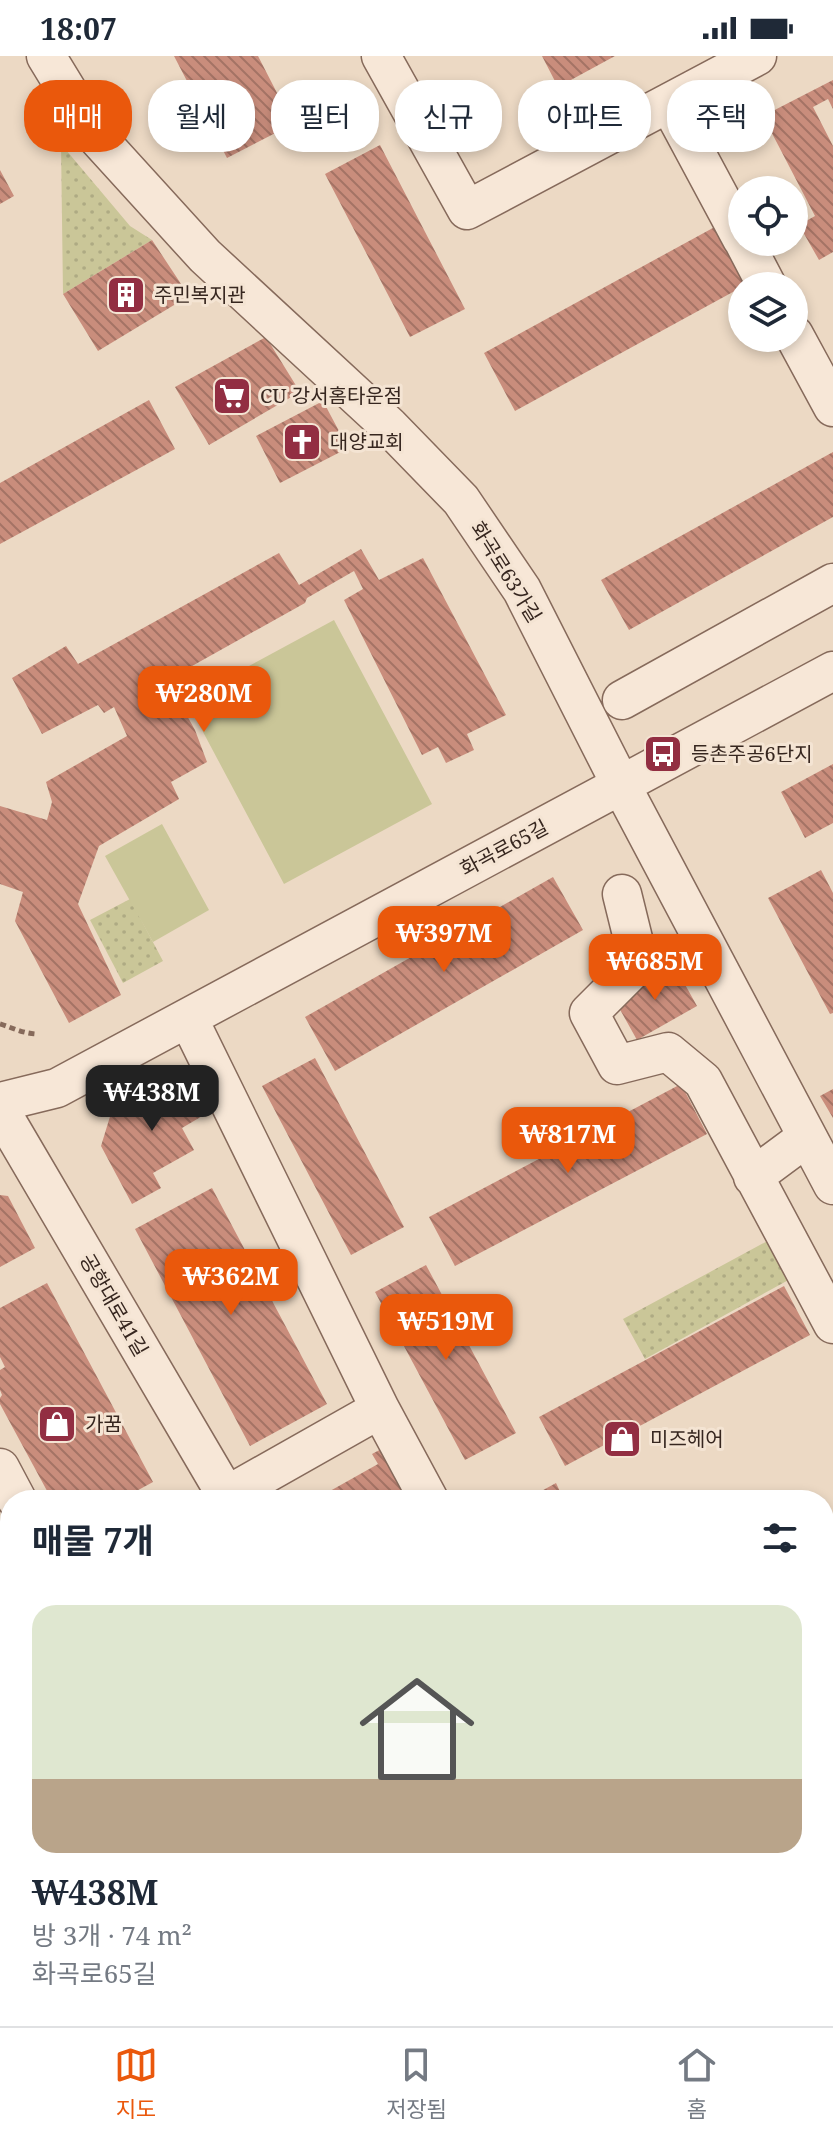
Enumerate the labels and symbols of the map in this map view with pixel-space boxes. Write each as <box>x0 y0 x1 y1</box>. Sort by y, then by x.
building icon: 주민복지관 <box>105 274 147 316</box>
place label: 주민복지관 <box>154 281 246 308</box>
supermarket icon: CU 강서홈타운점 <box>211 375 253 417</box>
place label: CU 강서홈타운점 <box>260 382 402 409</box>
church icon: 대양교회 <box>281 421 323 463</box>
place label: 대양교회 <box>330 428 404 455</box>
street label: 화곡로63가길 <box>465 516 548 627</box>
pin: ₩280M <box>148 666 260 734</box>
bus stop icon: 등촌주공6단지 <box>642 733 684 775</box>
place label: 등촌주공6단지 <box>691 740 813 767</box>
street label: 화곡로65길 <box>455 813 552 882</box>
pin: ₩397M <box>388 906 500 974</box>
pin: ₩685M <box>599 934 711 1002</box>
pin: ₩438M <box>96 1065 208 1133</box>
pin: ₩817M <box>512 1107 624 1175</box>
street label: 공항대로41길 <box>74 1248 155 1361</box>
pin: ₩362M <box>175 1249 287 1317</box>
pin: ₩519M <box>390 1294 502 1362</box>
shop icon: 가꿈 <box>36 1403 78 1445</box>
place label: 가꿈 <box>85 1410 122 1437</box>
shop icon: 미즈헤어 <box>601 1418 643 1460</box>
place label: 미즈헤어 <box>650 1425 724 1452</box>

